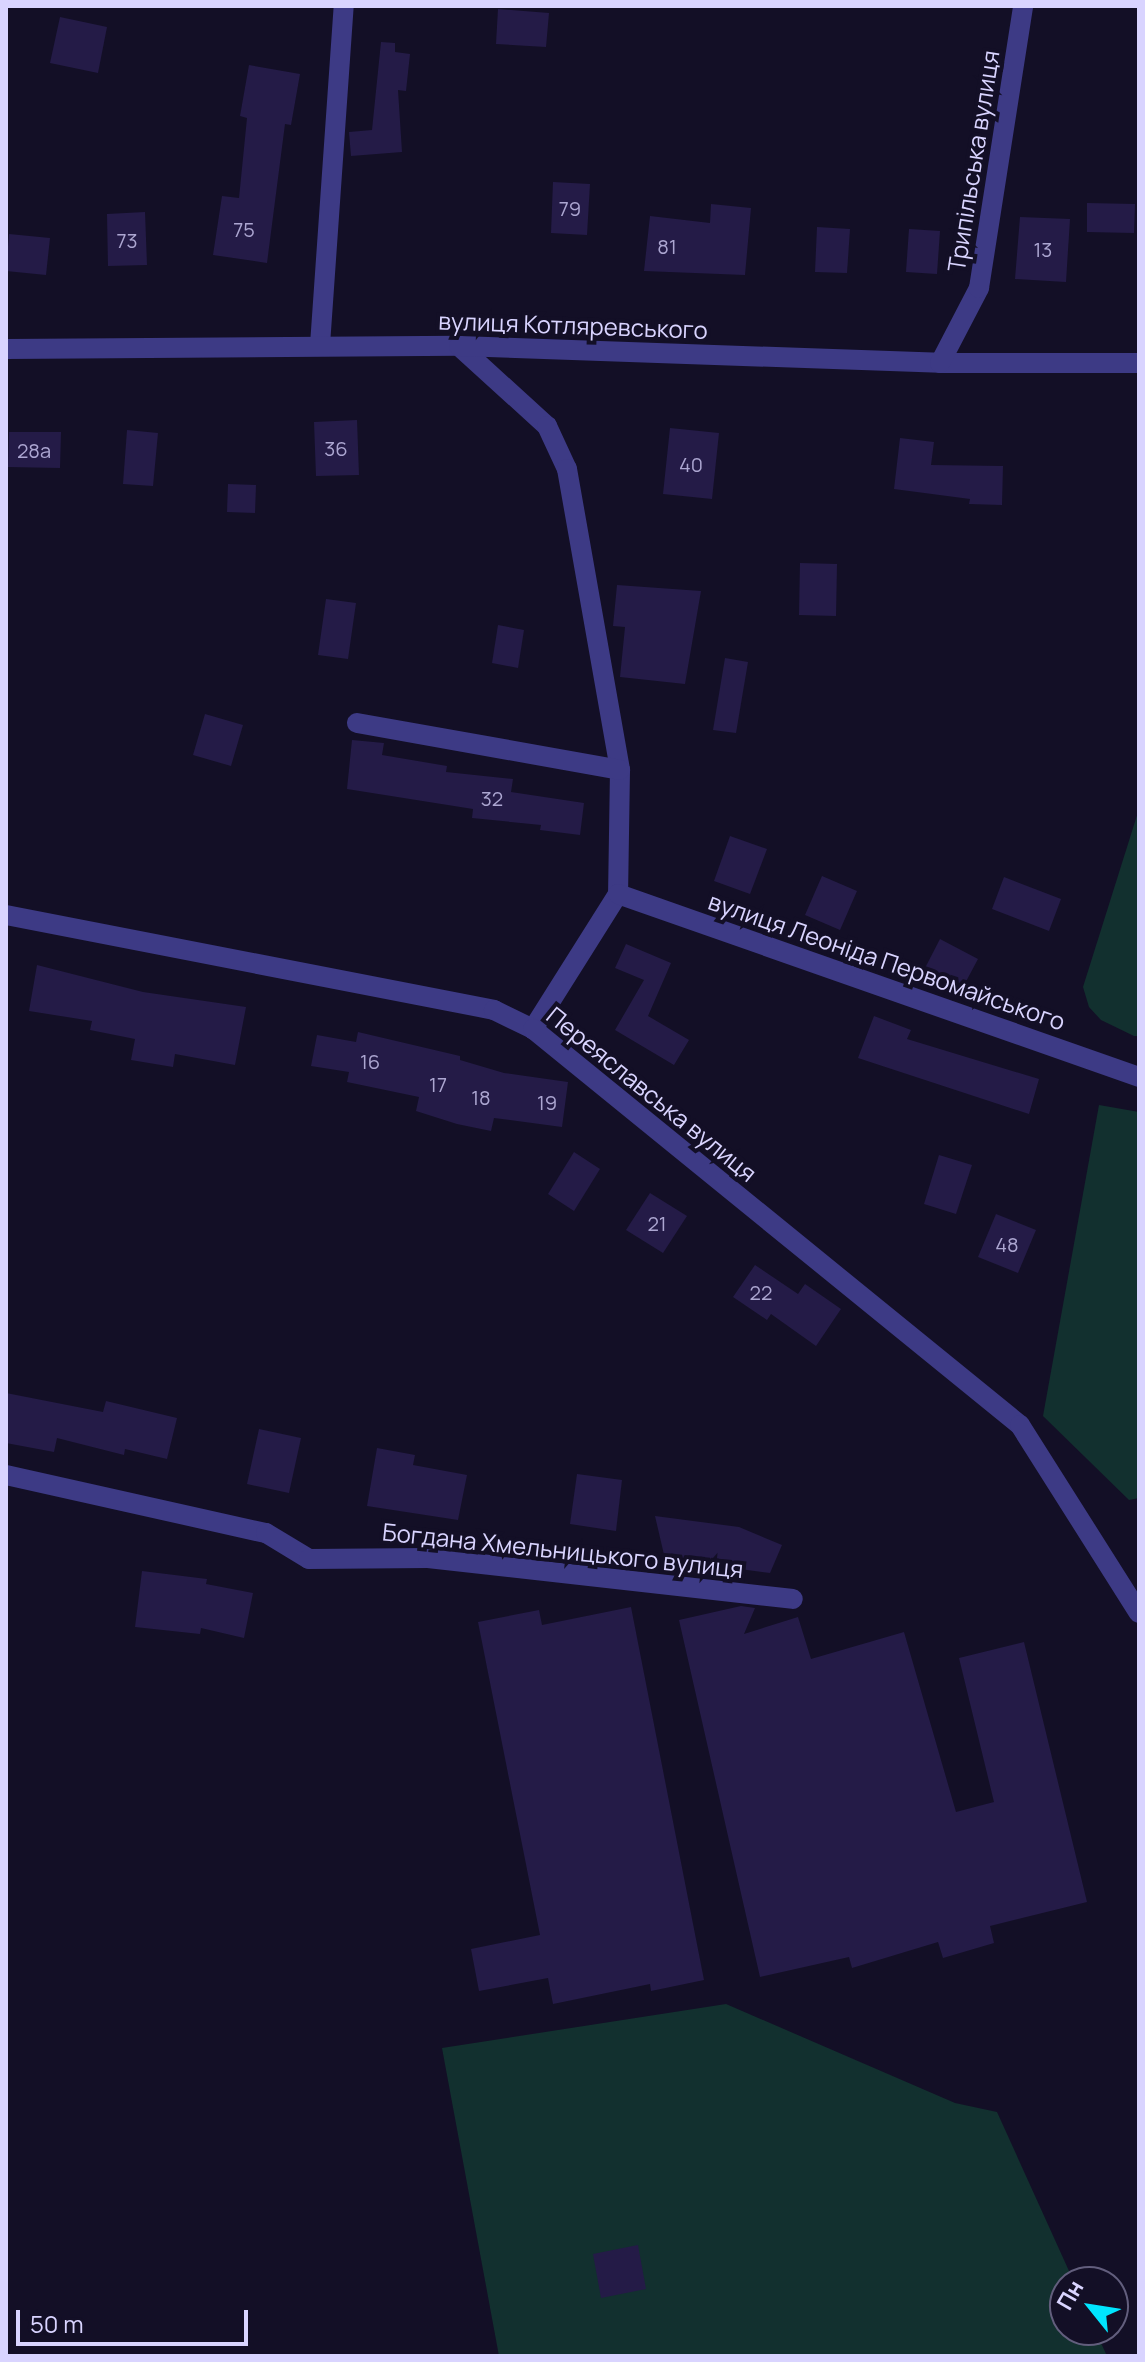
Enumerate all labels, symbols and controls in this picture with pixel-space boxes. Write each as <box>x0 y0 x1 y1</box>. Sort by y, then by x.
street label: Трипільська вулиця <box>941 48 1005 274</box>
house number: 79 <box>559 196 581 220</box>
house number: 75 <box>233 217 255 241</box>
house number: 73 <box>116 228 138 252</box>
house number: 81 <box>657 234 677 258</box>
house number: 13 <box>1034 237 1052 261</box>
street label: вулиця Котляревського <box>438 306 708 344</box>
house number: 36 <box>324 436 348 460</box>
house number: 28а <box>17 438 51 462</box>
house number: 40 <box>679 452 703 476</box>
house number: 32 <box>481 786 503 810</box>
street label: вулиця Леоніда Первомайського <box>705 886 1069 1036</box>
street label: Переяславська вулиця <box>541 1001 763 1187</box>
house number: 16 <box>360 1049 380 1073</box>
house number: 17 <box>429 1072 447 1096</box>
house number: 18 <box>471 1085 491 1109</box>
house number: 19 <box>537 1090 557 1114</box>
house number: 21 <box>647 1211 667 1235</box>
house number: 48 <box>995 1232 1019 1256</box>
house number: 22 <box>750 1280 772 1304</box>
street label: Богдана Хмельницького вулиця <box>381 1517 745 1583</box>
north arrow <box>1049 2266 1129 2346</box>
text: Пн <box>1050 2275 1090 2315</box>
scale bar <box>20 2294 252 2344</box>
text: 50 m <box>30 2307 84 2340</box>

